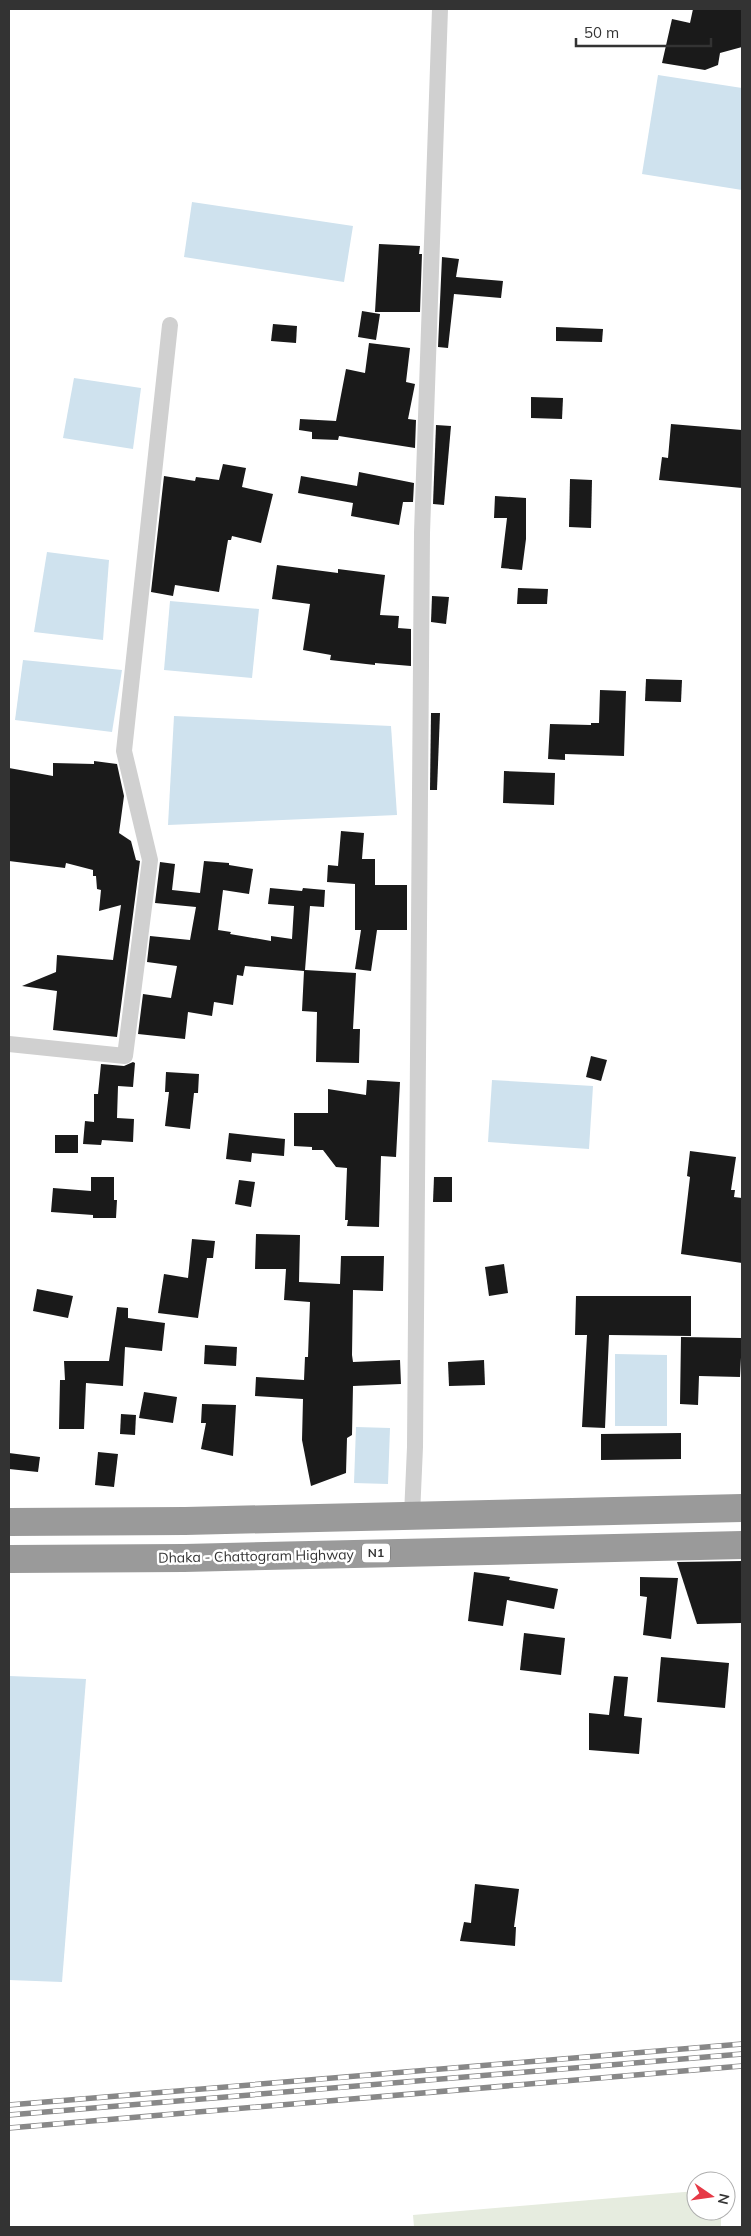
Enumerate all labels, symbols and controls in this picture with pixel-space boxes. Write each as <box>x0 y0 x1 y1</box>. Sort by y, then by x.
scale bar <box>576 15 711 47</box>
text: 50 m <box>584 23 619 42</box>
road number: N1 <box>362 1544 390 1562</box>
street label: Dhaka - Chattogram Highway <box>158 1545 355 1567</box>
north arrow <box>686 2171 736 2221</box>
text: N <box>714 2192 734 2206</box>

